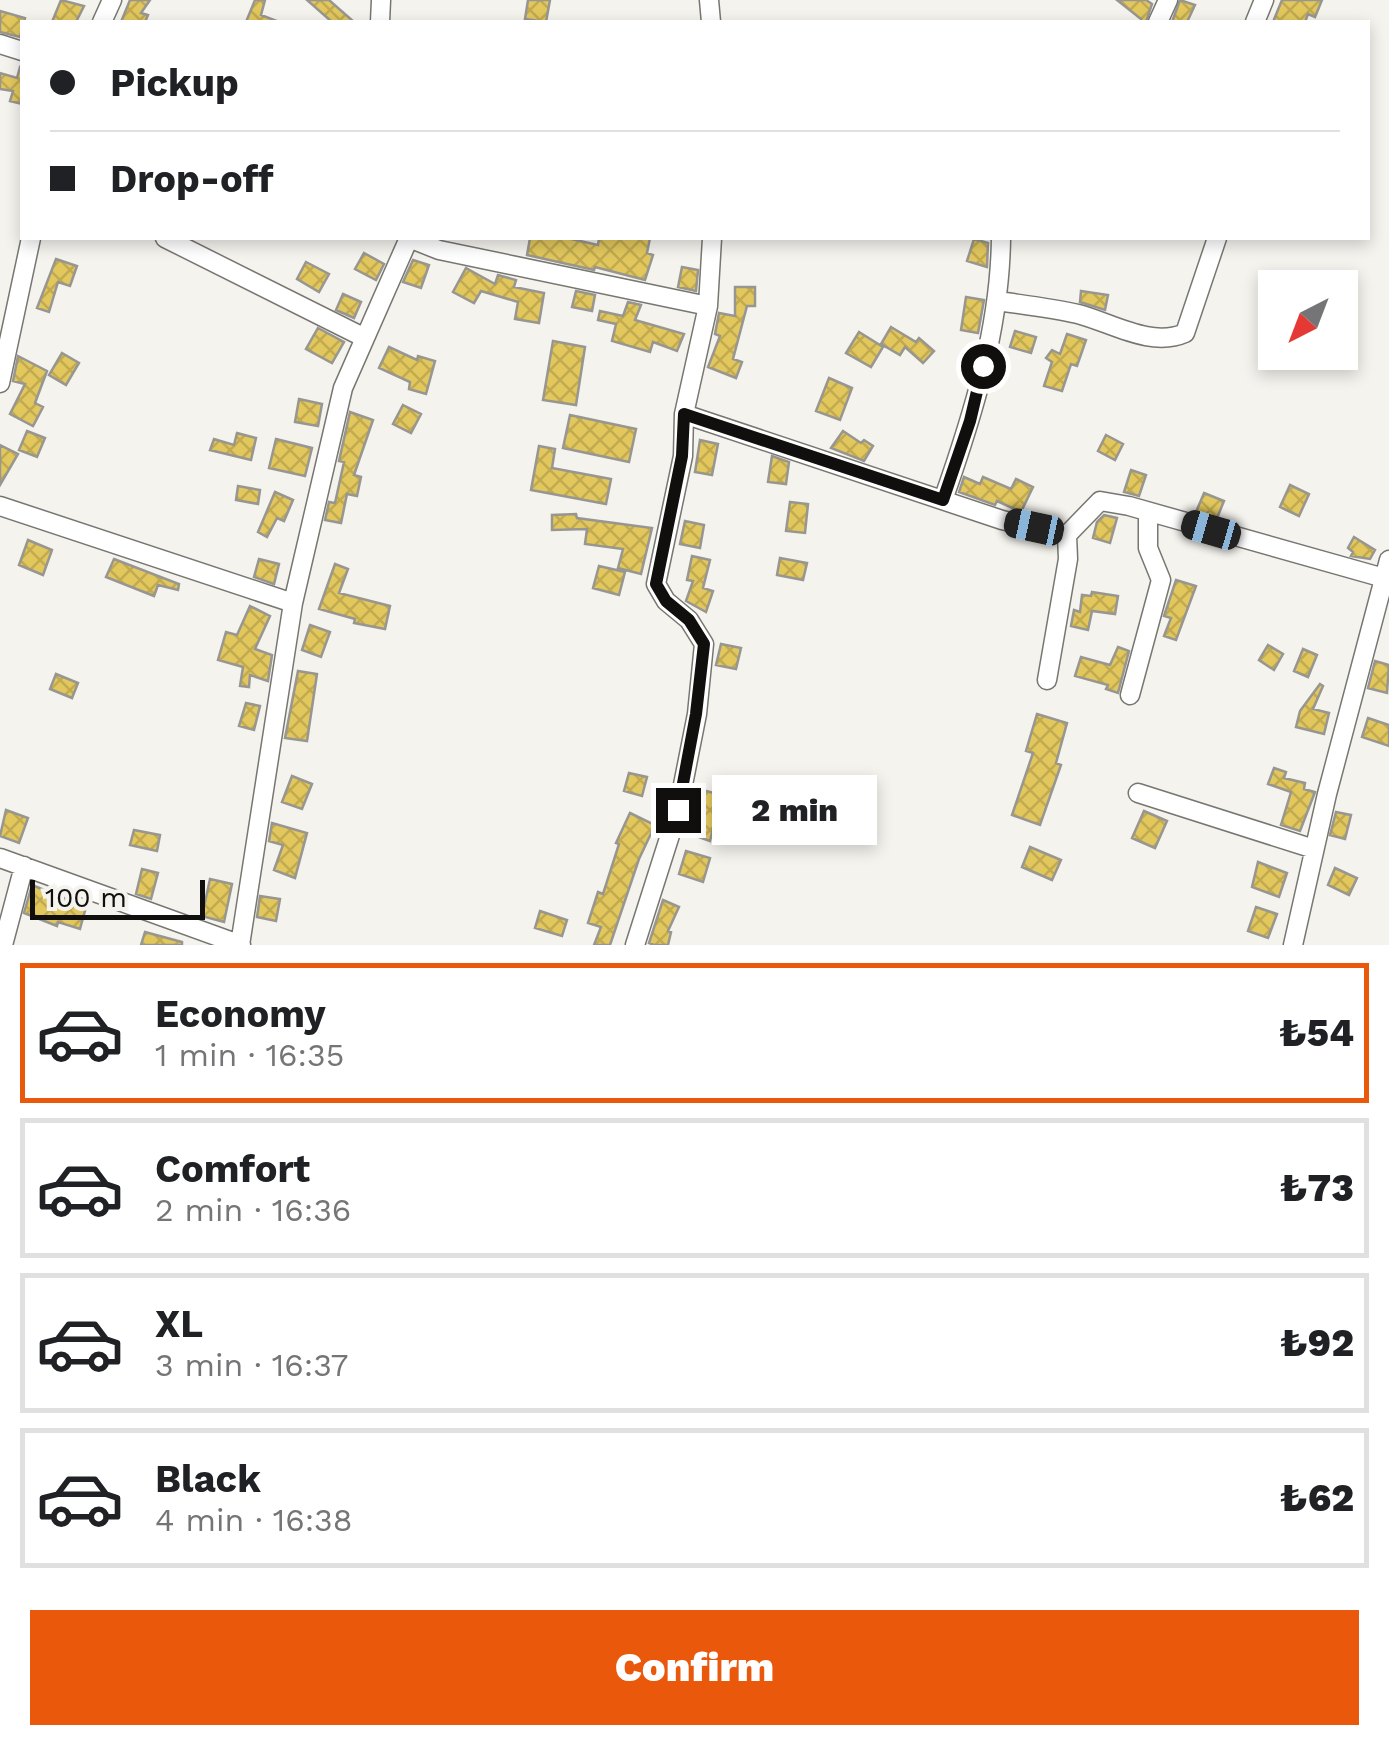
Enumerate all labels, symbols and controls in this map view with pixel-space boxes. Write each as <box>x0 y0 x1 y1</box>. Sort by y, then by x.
text: Pickup <box>110 61 239 105</box>
text: Drop-off <box>110 157 274 201</box>
north arrow <box>1258 270 1358 370</box>
map controls <box>1258 270 1358 370</box>
route start <box>961 344 1006 389</box>
car <box>1002 506 1066 548</box>
car <box>1178 507 1244 553</box>
callout: 2 min <box>713 775 878 845</box>
route end <box>656 788 701 833</box>
text: 2 min <box>751 791 838 829</box>
scale bar <box>30 875 205 920</box>
text: 100 m <box>45 881 127 914</box>
icon: car <box>35 988 125 1078</box>
text: Economy <box>155 992 326 1036</box>
text: ₺54 <box>1279 1011 1354 1055</box>
text: 1 min · 16:35 <box>155 1036 344 1074</box>
icon: car <box>35 1143 125 1233</box>
text: Comfort <box>155 1147 310 1191</box>
text: ₺73 <box>1280 1166 1354 1210</box>
text: 2 min · 16:36 <box>155 1191 351 1229</box>
icon: car <box>35 1298 125 1388</box>
text: XL <box>155 1302 203 1346</box>
text: ₺92 <box>1280 1321 1354 1365</box>
text: 3 min · 16:37 <box>155 1346 349 1384</box>
icon: car <box>35 1453 125 1543</box>
text: Black <box>155 1457 261 1501</box>
text: ₺62 <box>1280 1476 1354 1520</box>
text: 4 min · 16:38 <box>155 1501 352 1539</box>
button: Confirm <box>30 1610 1359 1725</box>

